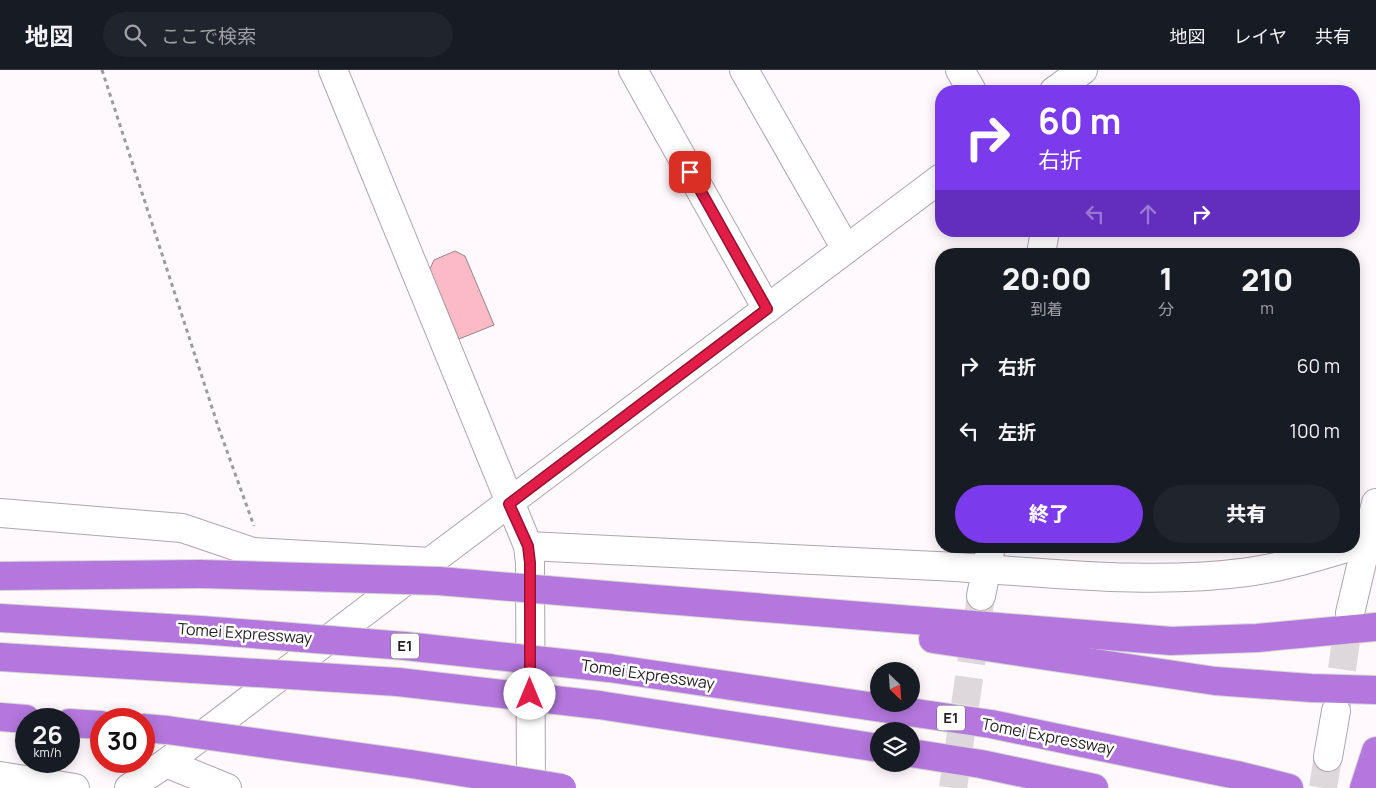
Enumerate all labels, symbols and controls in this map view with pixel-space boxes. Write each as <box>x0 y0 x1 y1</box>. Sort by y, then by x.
search box <box>103 12 453 57</box>
text: 地図 <box>25 19 73 52</box>
icon: search <box>121 21 149 49</box>
text: ここで検索 <box>161 23 256 49</box>
text: 地図 <box>1170 24 1206 48</box>
text: レイヤ <box>1234 24 1287 48</box>
text: 共有 <box>1315 24 1351 48</box>
text: 60 m <box>1038 97 1121 145</box>
icon: right <box>955 105 1020 170</box>
text: 右折 <box>1038 145 1082 175</box>
pin <box>669 151 711 193</box>
icon: arrive <box>676 158 704 186</box>
icon: left <box>1081 200 1109 228</box>
icon: ahead <box>1134 200 1162 228</box>
icon: right <box>1187 200 1215 228</box>
text: 20:00 <box>1002 258 1091 299</box>
text: 1 <box>1159 258 1173 299</box>
text: 210 <box>1241 259 1293 300</box>
text: m <box>1260 297 1274 319</box>
text: 到着 <box>1031 298 1063 320</box>
text: 分 <box>1158 298 1174 320</box>
icon: right <box>955 352 983 380</box>
text: 60 m <box>1297 353 1340 379</box>
text: 右折 <box>998 354 1036 380</box>
icon: left <box>955 417 983 445</box>
text: 100 m <box>1289 418 1340 444</box>
text: 左折 <box>998 419 1036 445</box>
button: 終了 <box>955 485 1143 543</box>
button: 共有 <box>1153 485 1340 543</box>
street label: Tomei Expressway <box>177 617 313 649</box>
road number: E1 <box>391 634 419 658</box>
street label: Tomei Expressway <box>580 654 717 694</box>
north arrow <box>870 662 920 712</box>
map controls <box>870 662 920 772</box>
position arrow <box>503 667 555 719</box>
road number: E1 <box>937 706 965 730</box>
speed limit sign: 30 <box>90 708 155 773</box>
street label: Tomei Expressway <box>980 712 1117 760</box>
text: 26 <box>32 717 63 752</box>
button: layers <box>870 722 920 772</box>
text: km/h <box>34 744 61 761</box>

